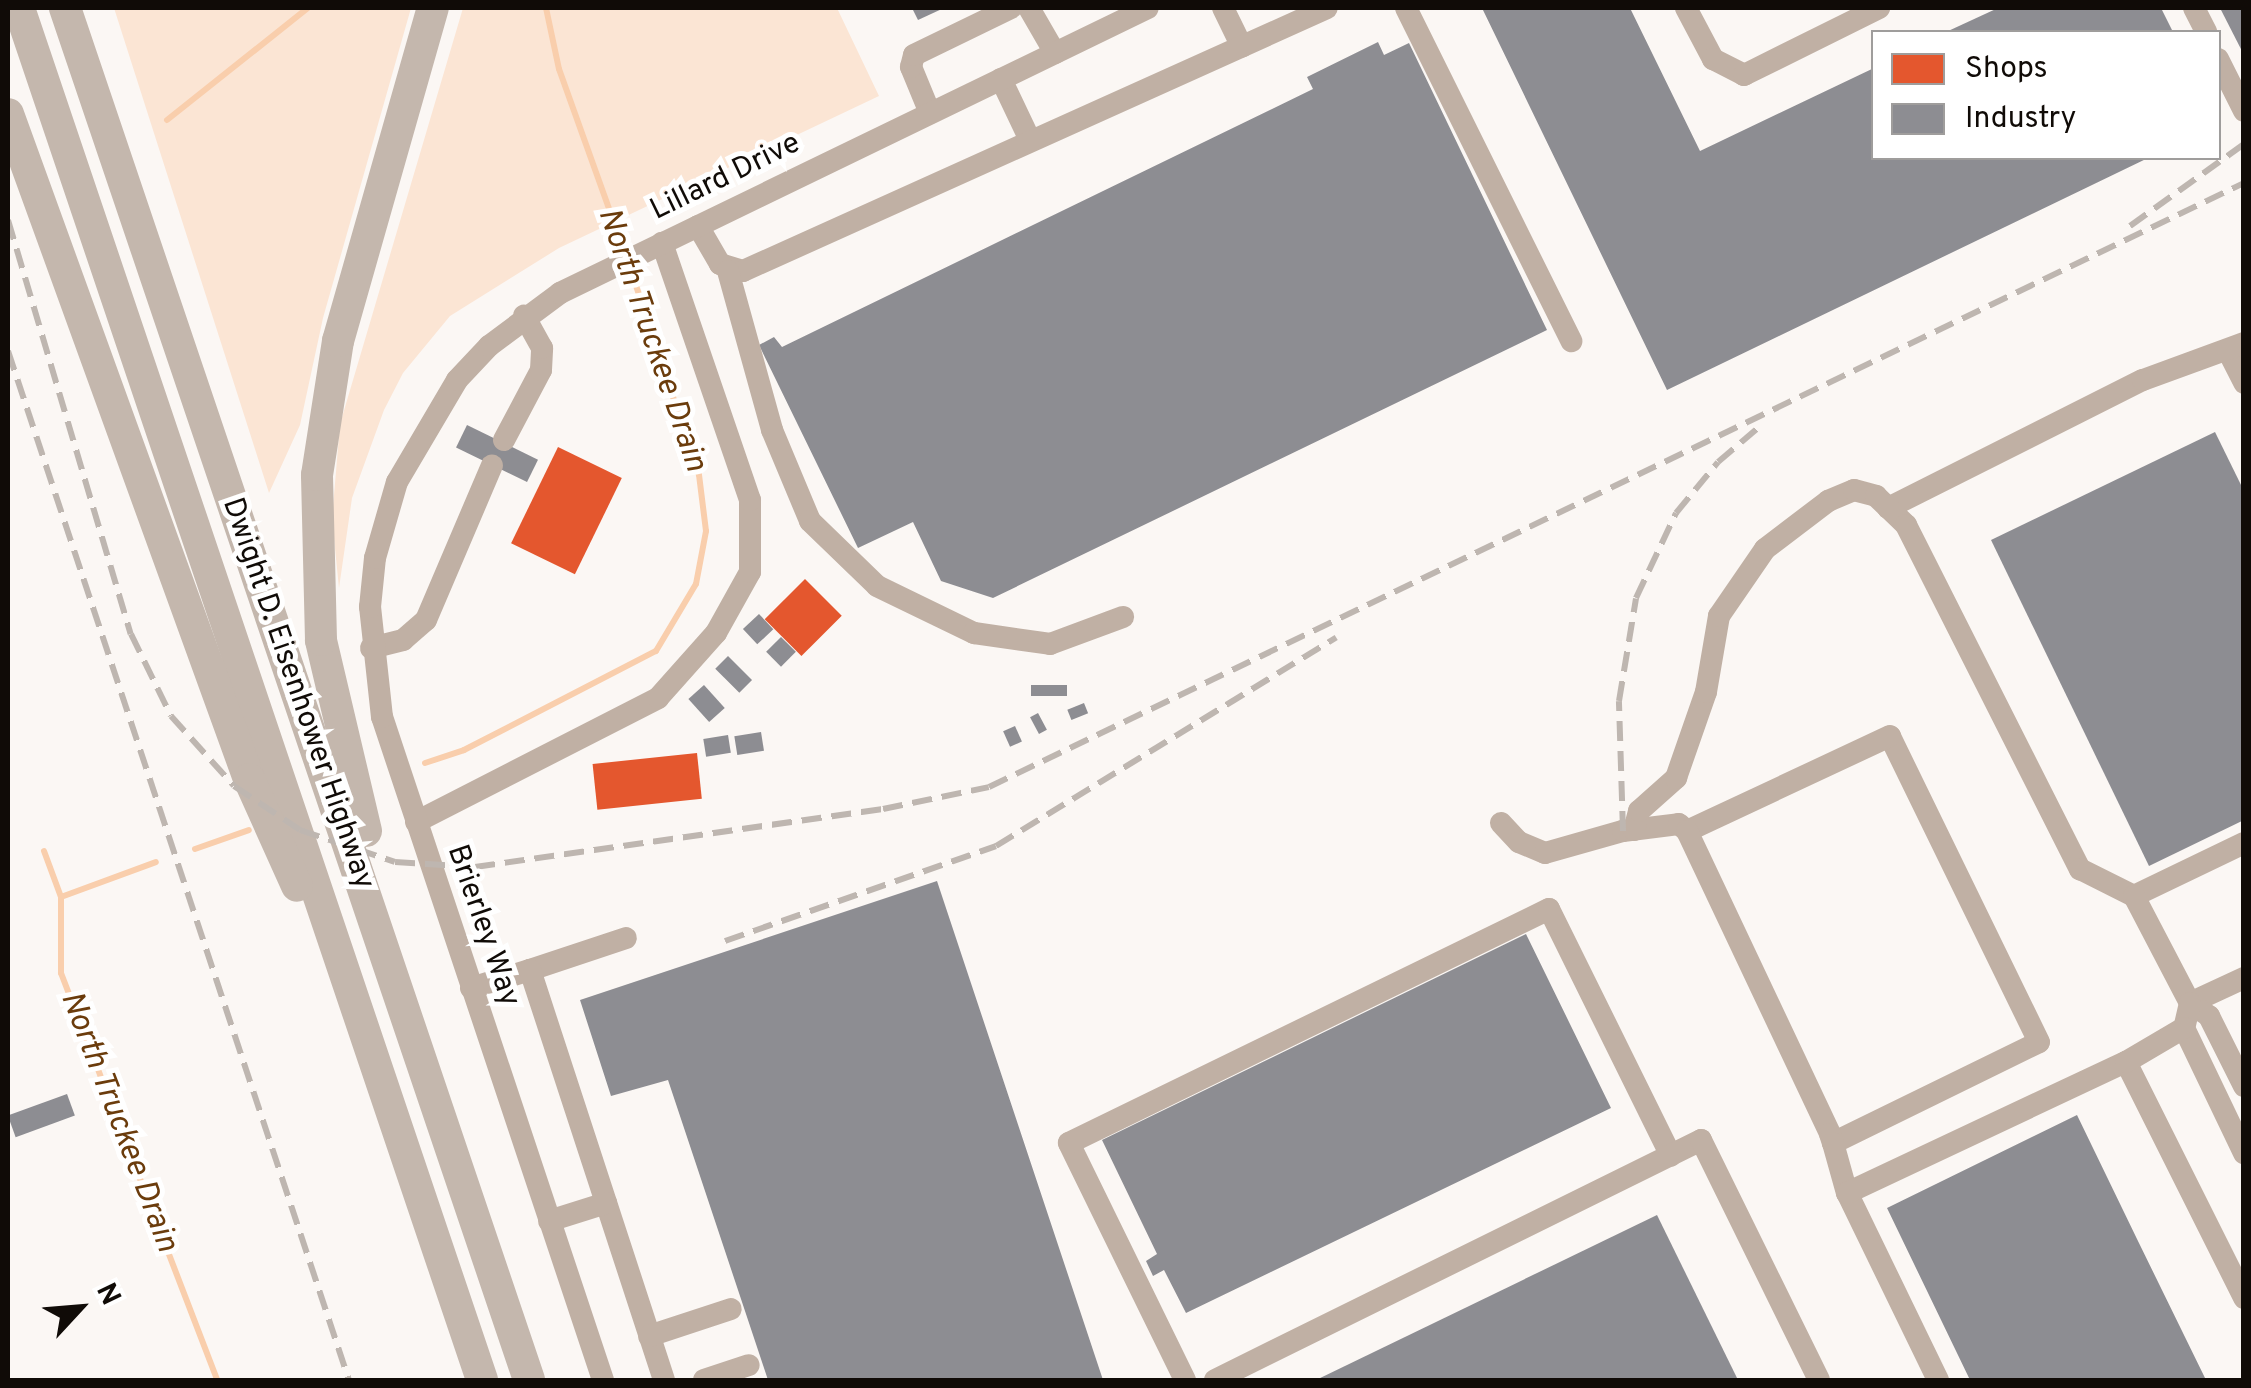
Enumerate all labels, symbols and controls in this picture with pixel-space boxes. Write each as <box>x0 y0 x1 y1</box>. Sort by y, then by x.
legend <box>1871 30 2221 160</box>
text: Shops <box>1965 51 2048 88</box>
text: Industry <box>1965 101 2076 138</box>
street label: Lillard Drive <box>645 126 807 230</box>
water label: North Truckee Drain <box>588 203 714 477</box>
street label: Dwight D. Eisenhower Highway <box>213 494 381 894</box>
street label: Brierley Way <box>437 840 527 1012</box>
water label: North Truckee Drain <box>50 986 186 1258</box>
north arrow <box>30 1258 130 1358</box>
text: N <box>86 1278 128 1312</box>

